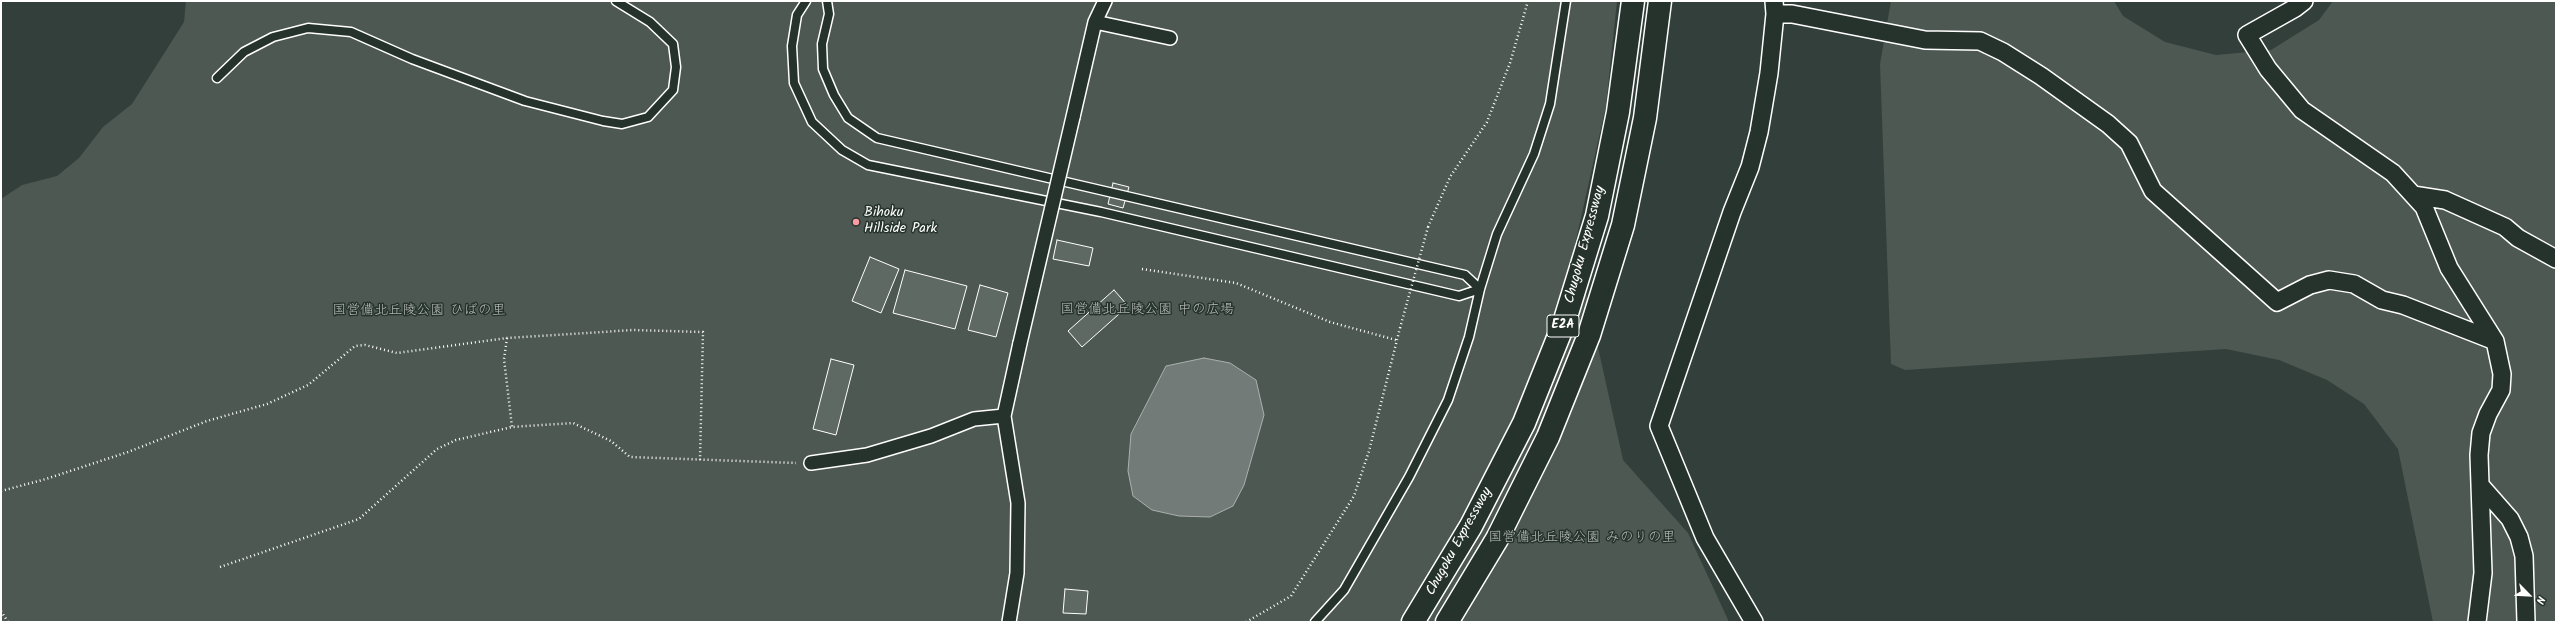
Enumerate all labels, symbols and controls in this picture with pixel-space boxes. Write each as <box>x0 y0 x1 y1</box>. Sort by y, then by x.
street label: Chugoku Expressway <box>1562 184 1610 306</box>
place label: Bihoku Hillside Park <box>864 206 937 238</box>
marker: Bihoku Hillside Park <box>851 217 861 227</box>
park label: 国営備北丘陵公園 中の広場 <box>1060 303 1234 319</box>
park label: 国営備北丘陵公園 ひばの里 <box>332 304 506 320</box>
road number: E2A <box>1547 315 1579 337</box>
street label: Chugoku Expressway <box>1423 485 1497 599</box>
park label: 国営備北丘陵公園 みのりの里 <box>1488 531 1676 547</box>
north arrow <box>2509 575 2549 615</box>
text: N <box>2530 593 2550 607</box>

